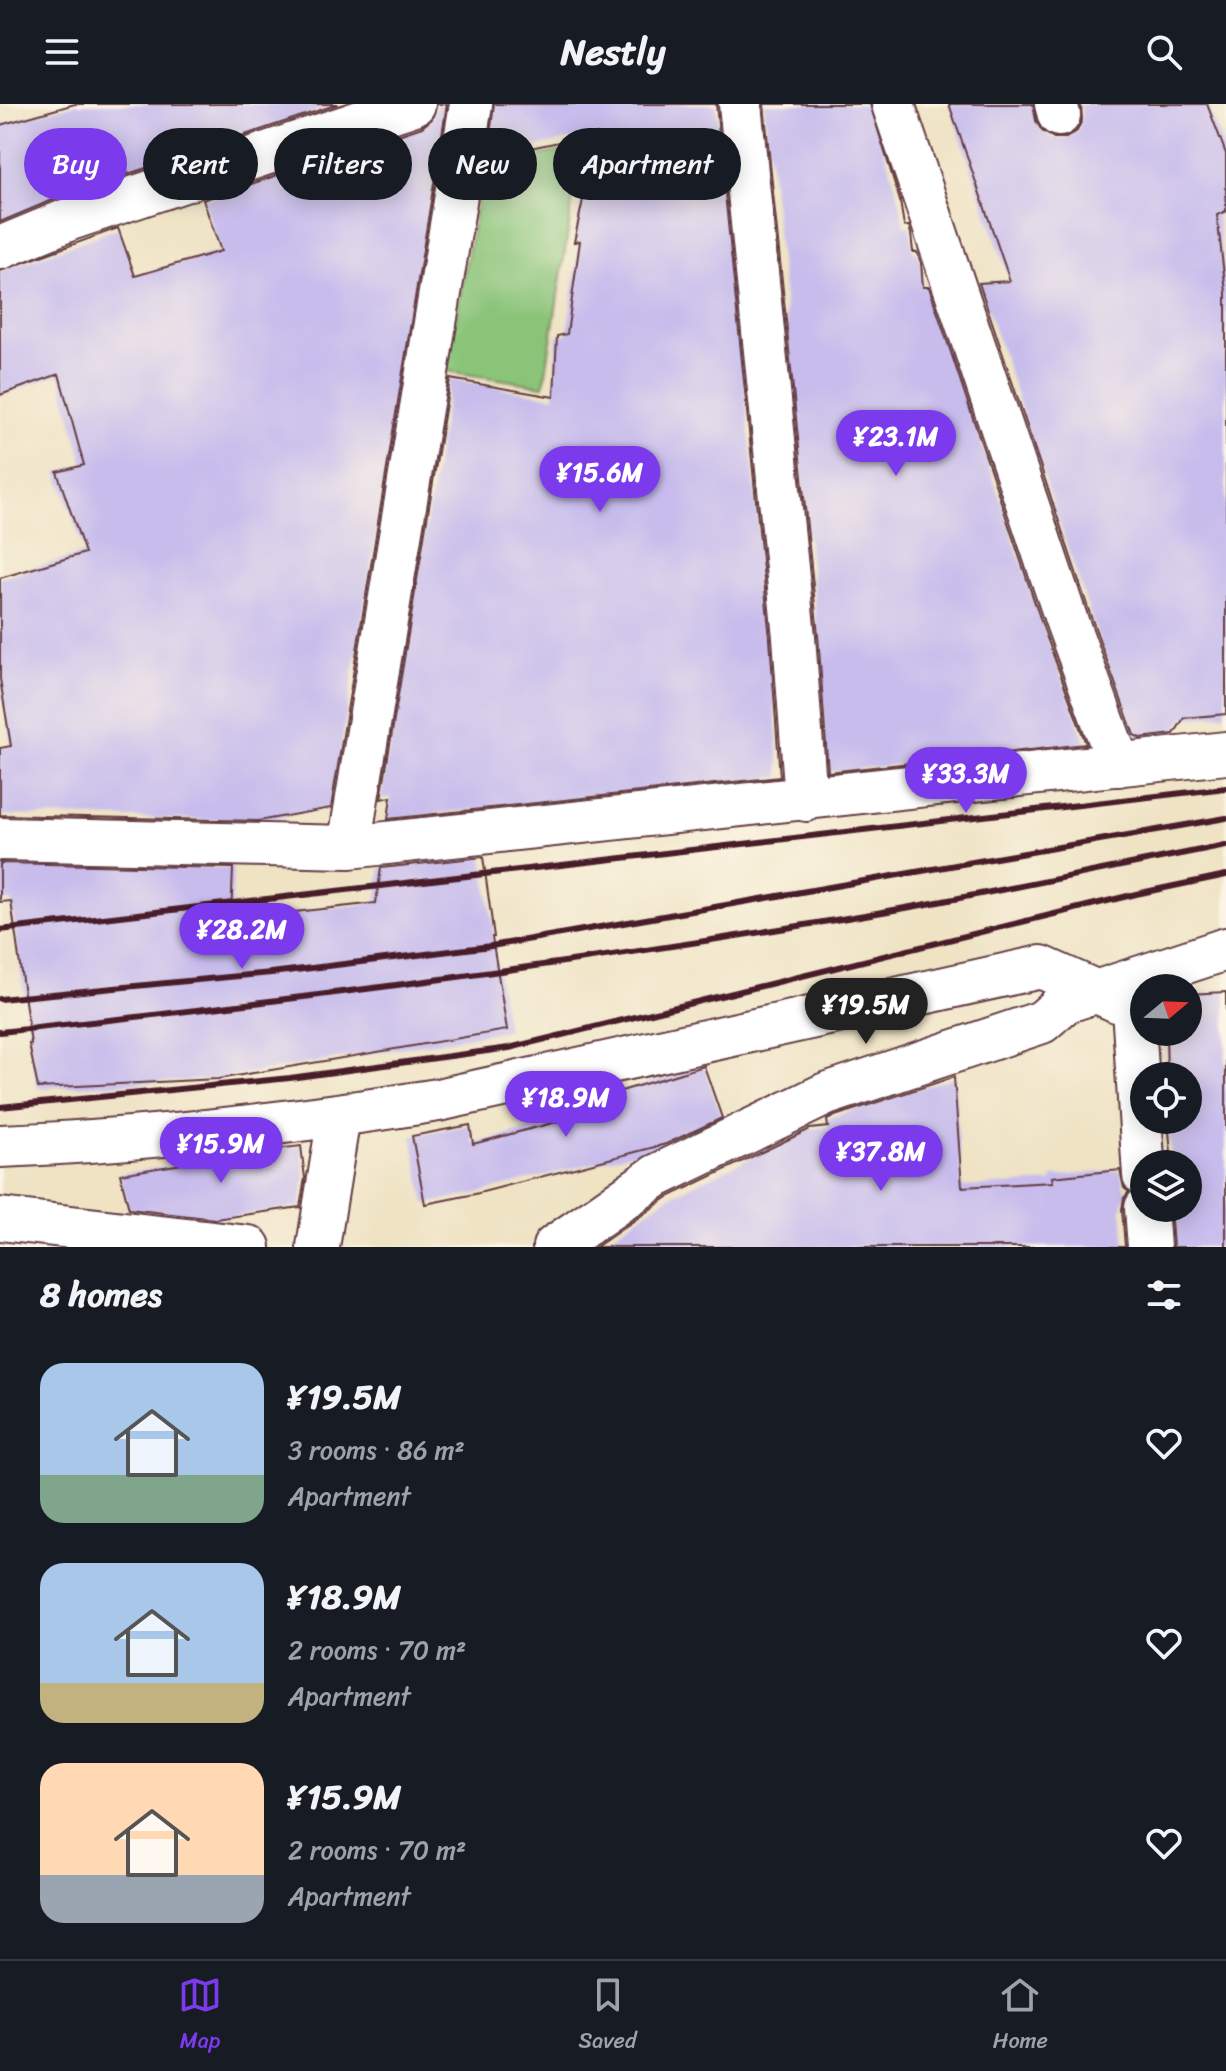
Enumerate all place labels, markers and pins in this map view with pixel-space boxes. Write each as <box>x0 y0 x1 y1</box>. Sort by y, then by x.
pin: ¥23.1M <box>831 410 961 478</box>
pin: ¥15.6M <box>535 446 665 514</box>
pin: ¥33.3M <box>901 747 1031 815</box>
pin: ¥28.2M <box>177 903 307 971</box>
pin: ¥19.5M <box>801 978 931 1046</box>
pin: ¥18.9M <box>501 1071 631 1139</box>
pin: ¥15.9M <box>156 1117 286 1185</box>
pin: ¥37.8M <box>816 1125 946 1193</box>

